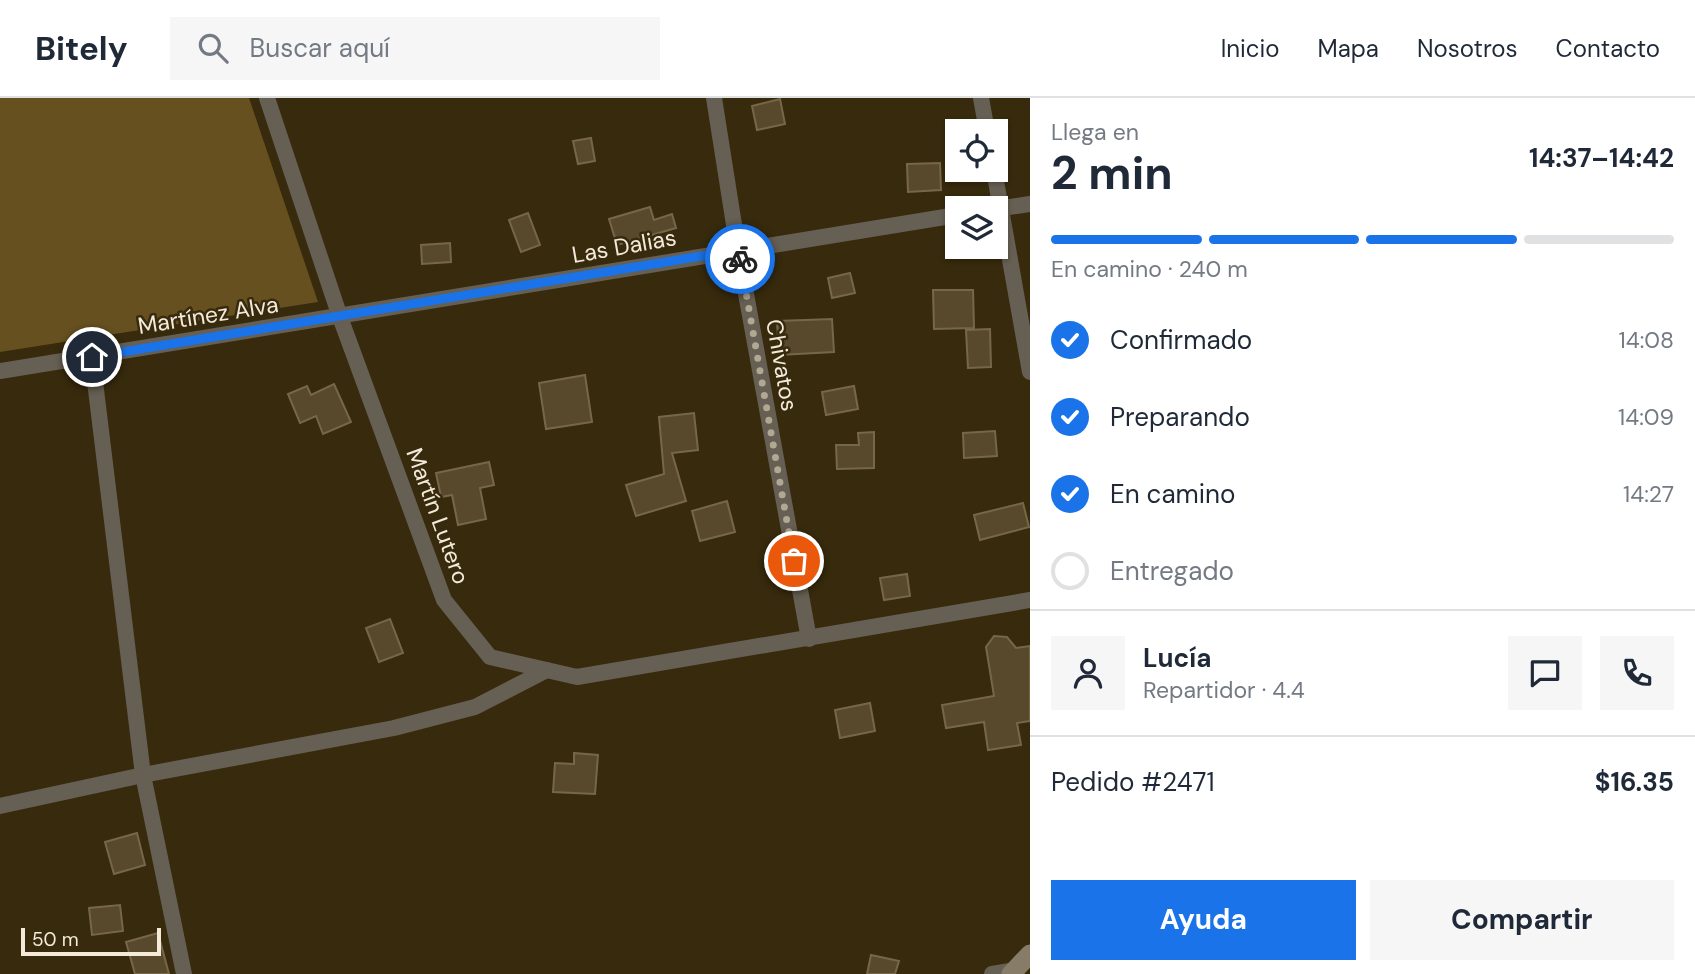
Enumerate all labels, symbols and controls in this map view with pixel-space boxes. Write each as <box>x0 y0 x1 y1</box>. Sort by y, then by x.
search box <box>170 17 660 80</box>
text: Bitely <box>35 27 128 70</box>
icon: search <box>194 29 232 67</box>
text: Buscar aquí <box>250 31 390 65</box>
text: Inicio <box>1221 33 1280 64</box>
text: Mapa <box>1318 33 1379 64</box>
text: Nosotros <box>1417 33 1518 64</box>
text: Contacto <box>1556 33 1660 64</box>
text: Llega en <box>1051 117 1139 147</box>
map controls <box>945 119 1008 259</box>
button: locate <box>945 119 1008 182</box>
text: 14:37–14:42 <box>1529 141 1674 175</box>
text: 2 min <box>1051 143 1173 203</box>
button: layers <box>945 196 1008 259</box>
street label: Las Dalias <box>570 222 678 270</box>
courier <box>705 224 775 294</box>
icon: bike <box>721 240 759 278</box>
text: En camino · 240 m <box>1051 254 1248 284</box>
street label: Martínez Alva <box>136 289 280 341</box>
street label: Chivatos <box>759 317 805 413</box>
icon: check <box>1051 321 1089 359</box>
text: Confirmado <box>1110 323 1252 357</box>
text: 14:08 <box>1619 325 1674 355</box>
pin <box>62 327 122 387</box>
icon: home <box>73 338 111 376</box>
icon: check <box>1051 398 1089 436</box>
text: Preparando <box>1110 400 1250 434</box>
text: 14:09 <box>1618 402 1674 432</box>
street label: Martín Lutero <box>400 444 476 588</box>
icon: check <box>1051 475 1089 513</box>
text: En camino <box>1110 477 1235 511</box>
text: 14:27 <box>1623 479 1674 509</box>
pin <box>764 531 824 591</box>
icon: bag <box>775 542 813 580</box>
text: Entregado <box>1110 554 1234 588</box>
button: person <box>1051 636 1125 710</box>
button: chat <box>1508 636 1582 710</box>
button: phone <box>1600 636 1674 710</box>
text: Lucía <box>1143 641 1211 675</box>
text: Repartidor · 4.4 <box>1143 675 1305 705</box>
text: Pedido #2471 <box>1051 765 1215 799</box>
text: $16.35 <box>1595 765 1674 799</box>
button: Ayuda <box>1051 880 1356 960</box>
button: Compartir <box>1370 880 1674 960</box>
scale bar <box>21 925 161 957</box>
text: 50 m <box>32 927 79 952</box>

